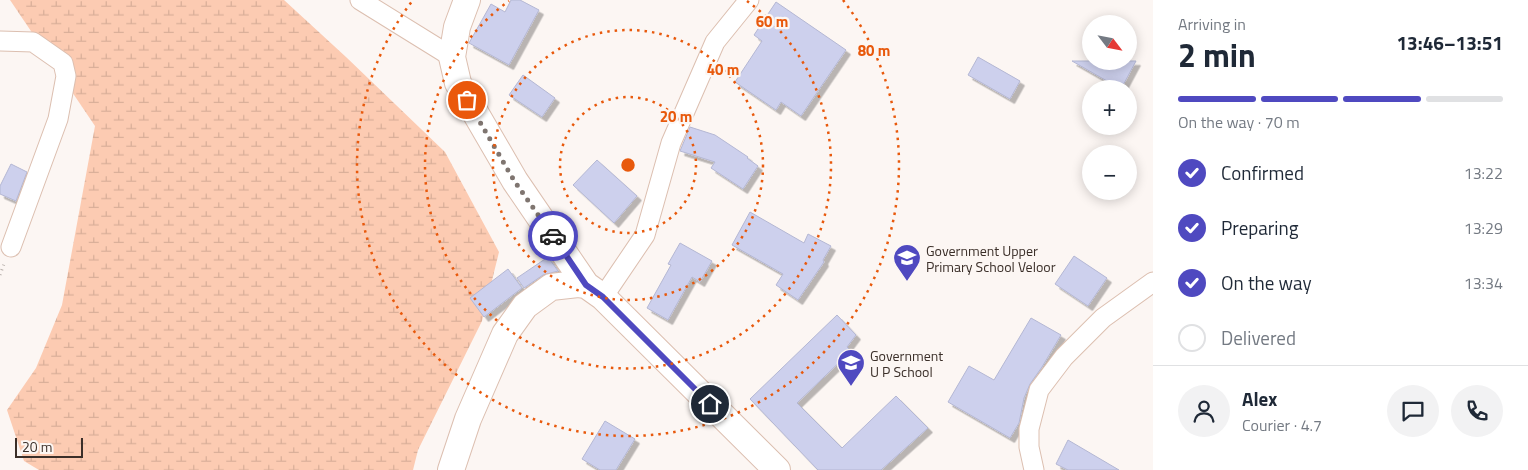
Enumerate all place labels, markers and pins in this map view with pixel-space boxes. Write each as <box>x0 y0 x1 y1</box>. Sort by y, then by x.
pin <box>446 79 488 121</box>
centre of rings <box>619 156 637 174</box>
place label: Government Upper Primary School Veloor <box>926 240 1056 277</box>
school or university icon: Government Upper Primary School Veloor <box>892 243 922 282</box>
place label: Government U P School <box>870 345 943 382</box>
school or university icon: Government U P School <box>836 348 866 387</box>
pin <box>689 383 731 425</box>

